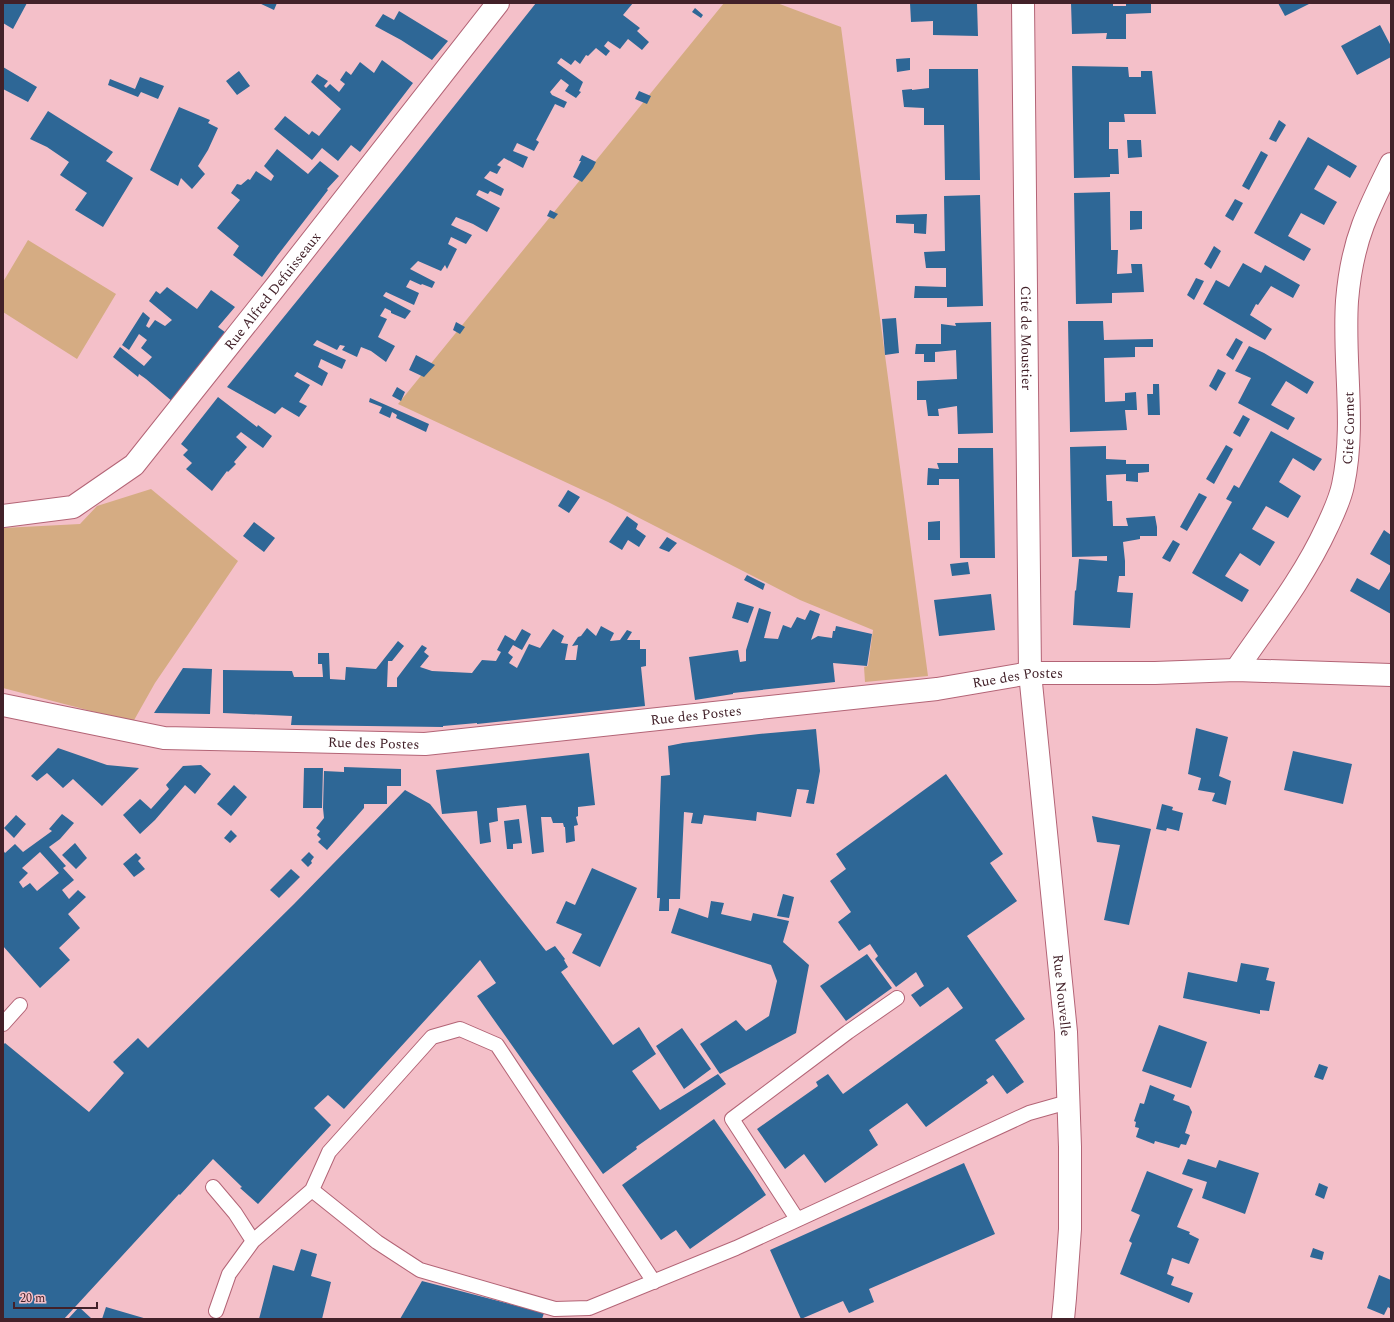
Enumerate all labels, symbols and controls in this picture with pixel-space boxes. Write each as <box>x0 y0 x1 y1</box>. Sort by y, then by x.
street label: Rue Alfred Defuisseaux <box>219 227 326 355</box>
street label: Cité de Moustier <box>1015 286 1037 391</box>
street label: Cité Cornet <box>1337 391 1360 466</box>
street label: Rue des Postes <box>971 663 1063 694</box>
street label: Rue des Postes <box>649 700 743 731</box>
street label: Rue des Postes <box>328 732 420 755</box>
street label: Rue Nouvelle <box>1047 953 1076 1037</box>
scale bar <box>14 1284 97 1310</box>
text: 20 m <box>20 1289 45 1308</box>

